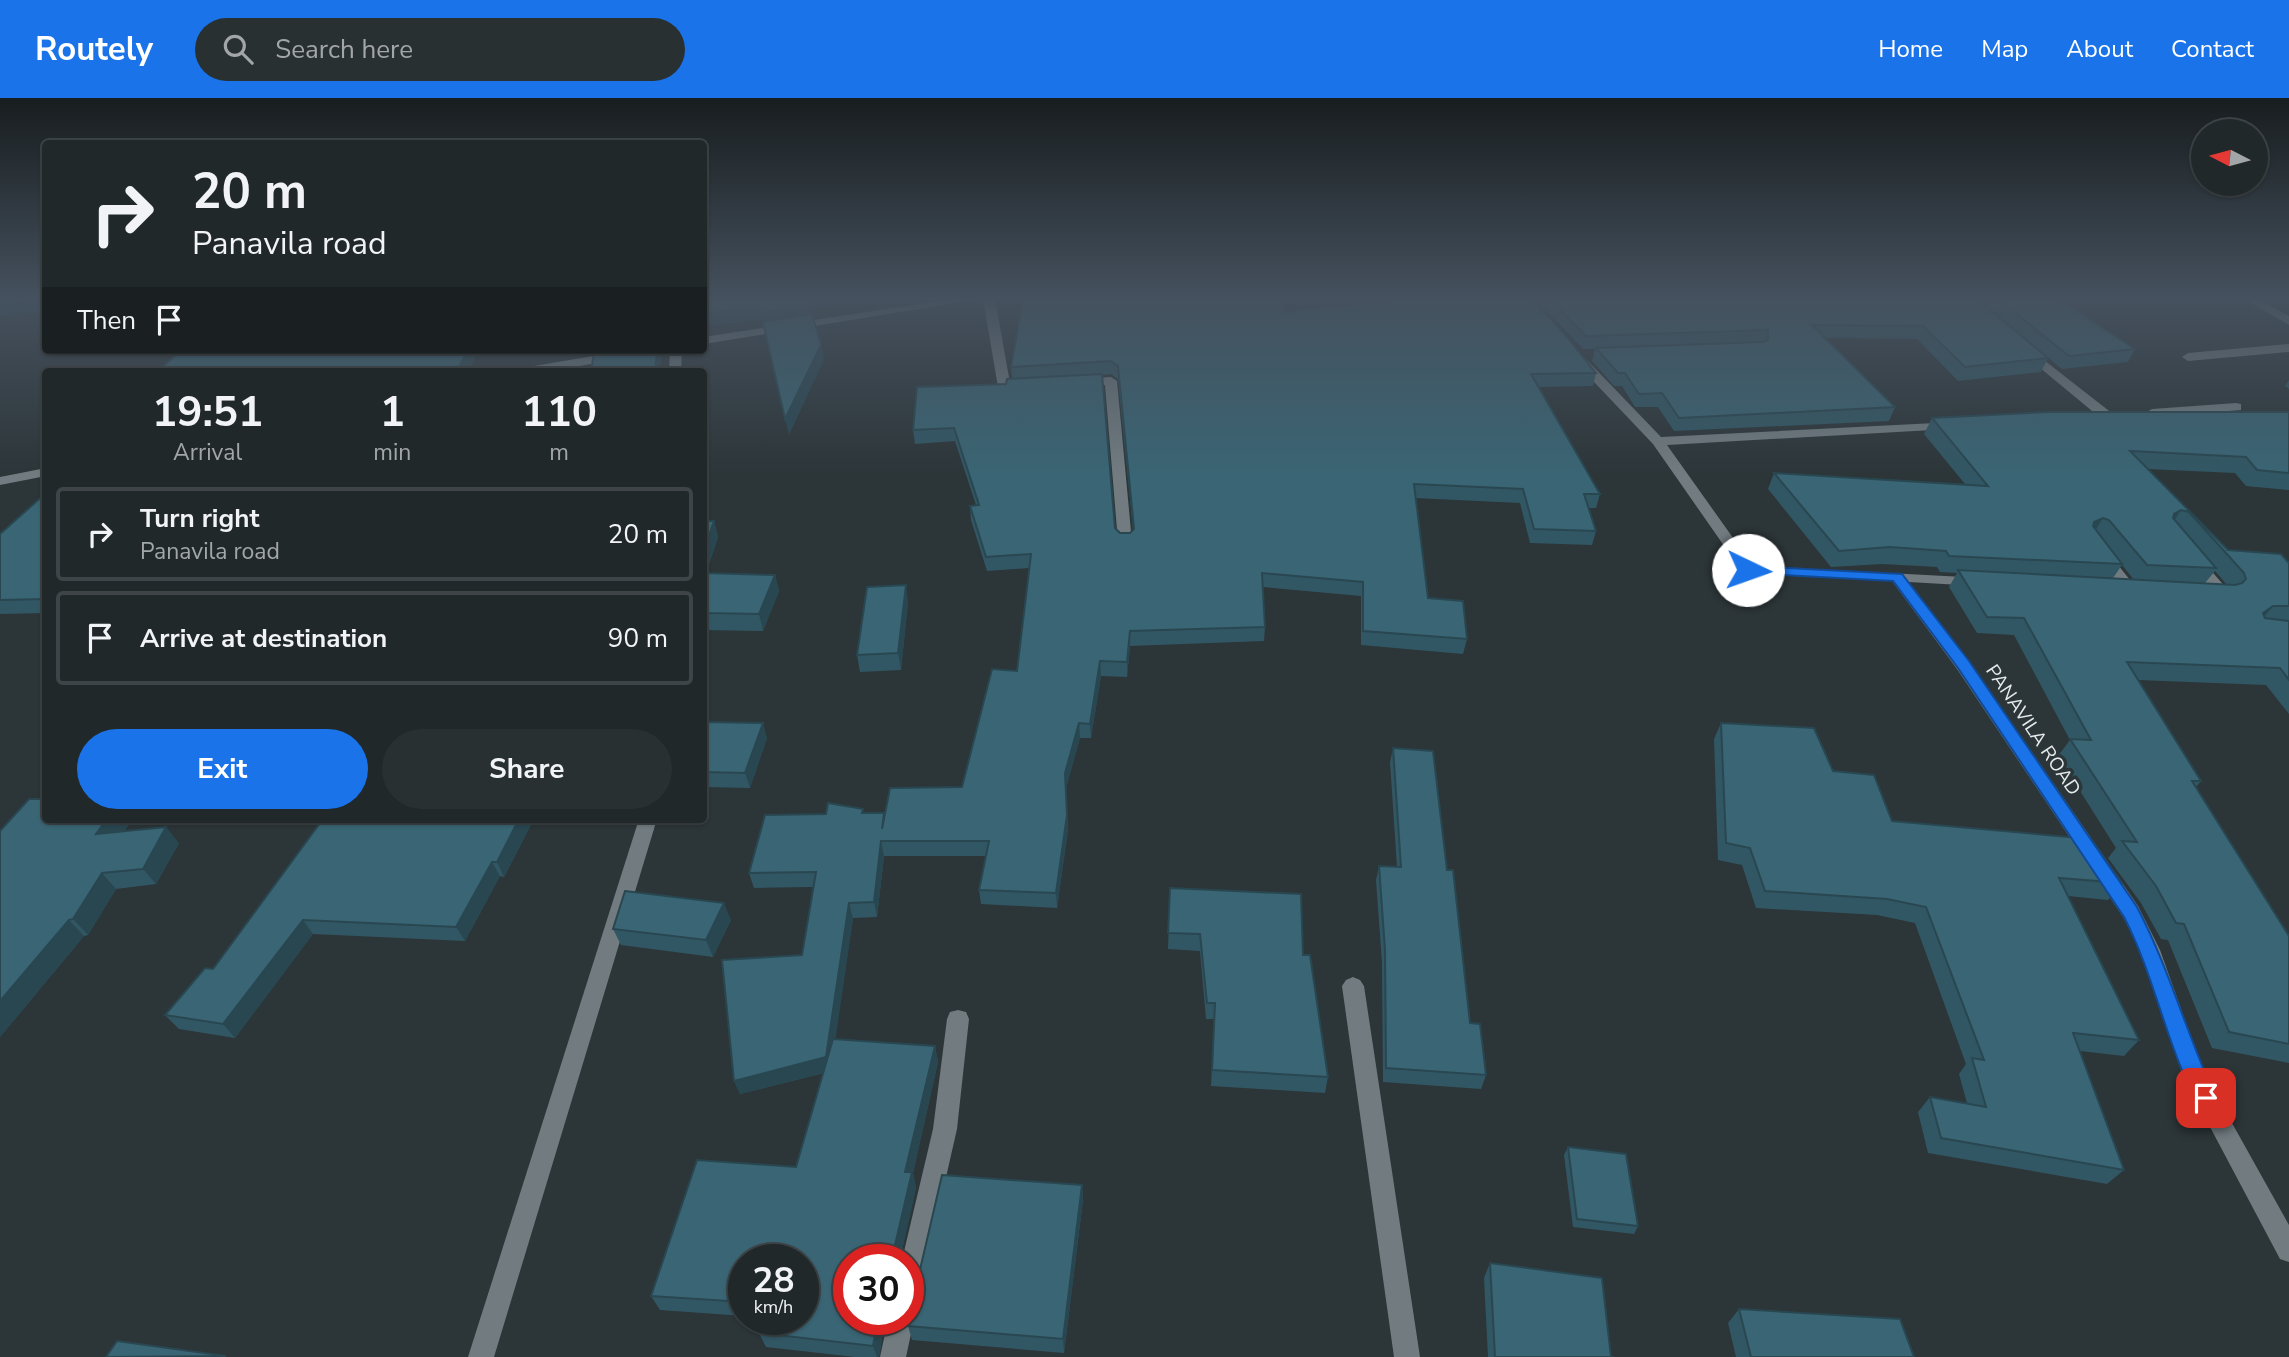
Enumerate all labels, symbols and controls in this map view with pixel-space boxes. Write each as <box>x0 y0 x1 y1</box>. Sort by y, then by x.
search box <box>195 18 685 81</box>
text: Routely <box>35 27 153 72</box>
icon: search <box>219 30 257 68</box>
text: Search here <box>275 32 413 67</box>
text: Home <box>1878 33 1943 65</box>
text: Map <box>1981 33 2028 65</box>
text: About <box>2066 33 2133 65</box>
text: Contact <box>2171 33 2254 65</box>
north arrow <box>2191 119 2268 196</box>
map controls <box>2191 119 2268 196</box>
text: 20 m <box>192 158 307 225</box>
icon: right <box>77 168 168 259</box>
text: Panavila road <box>192 222 387 265</box>
icon: arrive <box>150 301 188 339</box>
text: Then <box>77 303 136 338</box>
text: 19:51 <box>152 384 263 441</box>
text: 1 <box>380 384 405 441</box>
text: 110 <box>521 384 597 441</box>
text: Arrival <box>173 437 242 468</box>
text: min <box>373 437 411 468</box>
text: m <box>549 437 569 468</box>
text: Turn right <box>140 501 259 536</box>
icon: right <box>81 515 119 553</box>
text: 20 m <box>608 517 668 552</box>
position arrow <box>1711 533 1785 607</box>
text: Panavila road <box>140 536 280 567</box>
icon: arrive <box>81 619 119 657</box>
text: Arrive at destination <box>140 621 387 656</box>
text: 90 m <box>608 621 668 656</box>
street label: PANAVILA ROAD <box>1979 659 2087 801</box>
button: Exit <box>77 729 368 809</box>
button: Share <box>382 729 672 809</box>
pin <box>2176 1068 2236 1128</box>
icon: arrive <box>2187 1079 2225 1117</box>
speed limit sign: 30 <box>833 1244 924 1335</box>
text: 28 <box>752 1257 795 1304</box>
text: km/h <box>754 1295 793 1319</box>

